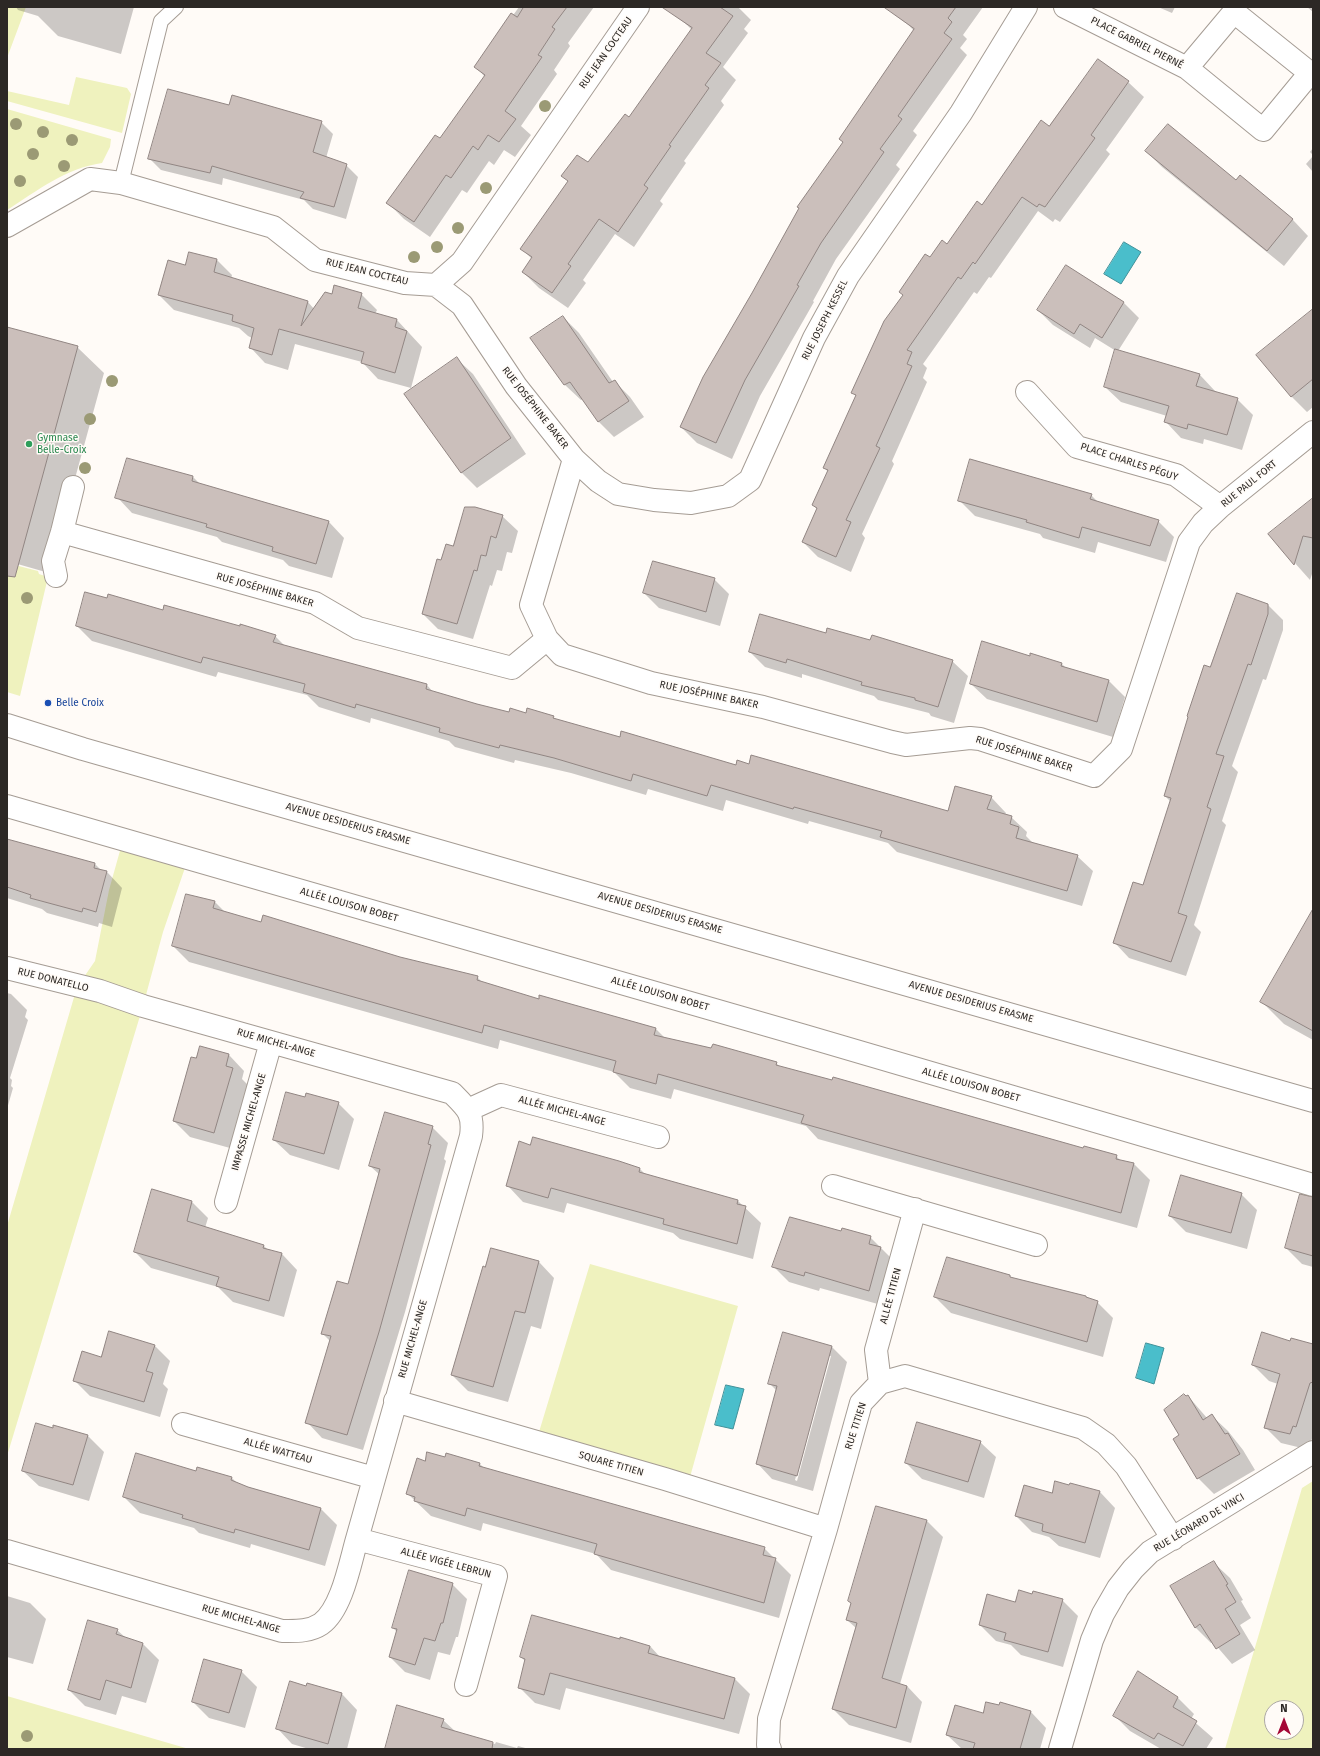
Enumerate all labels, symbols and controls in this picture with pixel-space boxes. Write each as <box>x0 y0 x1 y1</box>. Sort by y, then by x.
street label: PLACE GABRIEL PIERNÉ <box>1089 14 1185 72</box>
street label: RUE JEAN COCTEAU <box>577 15 635 91</box>
street label: RUE JEAN COCTEAU <box>324 256 410 288</box>
street label: RUE JOSEPH KESSEL <box>799 278 851 362</box>
street label: RUE JOSÉPHINE BAKER <box>499 365 571 451</box>
place label: Gymnase Belle-Croix <box>37 432 86 456</box>
marker: Gymnase Belle-Croix <box>24 439 34 449</box>
street label: PLACE CHARLES PÉGUY <box>1079 441 1179 483</box>
street label: RUE PAUL FORT <box>1219 458 1279 510</box>
street label: RUE JOSÉPHINE BAKER <box>215 570 315 610</box>
street label: RUE JOSÉPHINE BAKER <box>658 679 760 711</box>
place label: Belle Croix <box>56 697 104 709</box>
marker: Belle Croix <box>43 698 53 708</box>
street label: RUE JOSÉPHINE BAKER <box>974 734 1074 774</box>
street label: AVENUE DESIDERIUS ERASME <box>284 800 412 848</box>
street label: ALLÉE LOUISON BOBET <box>299 885 399 925</box>
street label: AVENUE DESIDERIUS ERASME <box>596 889 724 937</box>
street label: RUE DONATELLO <box>16 965 90 995</box>
street label: ALLÉE LOUISON BOBET <box>610 974 710 1014</box>
street label: AVENUE DESIDERIUS ERASME <box>907 978 1035 1026</box>
street label: RUE MICHEL-ANGE <box>235 1026 317 1060</box>
street label: ALLÉE LOUISON BOBET <box>921 1065 1021 1105</box>
street label: IMPASSE MICHEL-ANGE <box>229 1072 269 1172</box>
street label: ALLÉE MICHEL-ANGE <box>517 1094 607 1128</box>
street label: ALLÉE TITIEN <box>878 1267 904 1325</box>
street label: RUE MICHEL-ANGE <box>396 1298 430 1380</box>
street label: RUE TITIEN <box>843 1401 869 1451</box>
street label: ALLÉE WATTEAU <box>242 1436 314 1466</box>
street label: SQUARE TITIEN <box>577 1449 645 1479</box>
street label: RUE LÉONARD DE VINCI <box>1151 1491 1247 1555</box>
street label: ALLÉE VIGÉE LEBRUN <box>400 1545 492 1581</box>
street label: RUE MICHEL-ANGE <box>200 1602 282 1636</box>
north arrow <box>1264 1700 1304 1740</box>
text: N <box>1280 1702 1288 1715</box>

